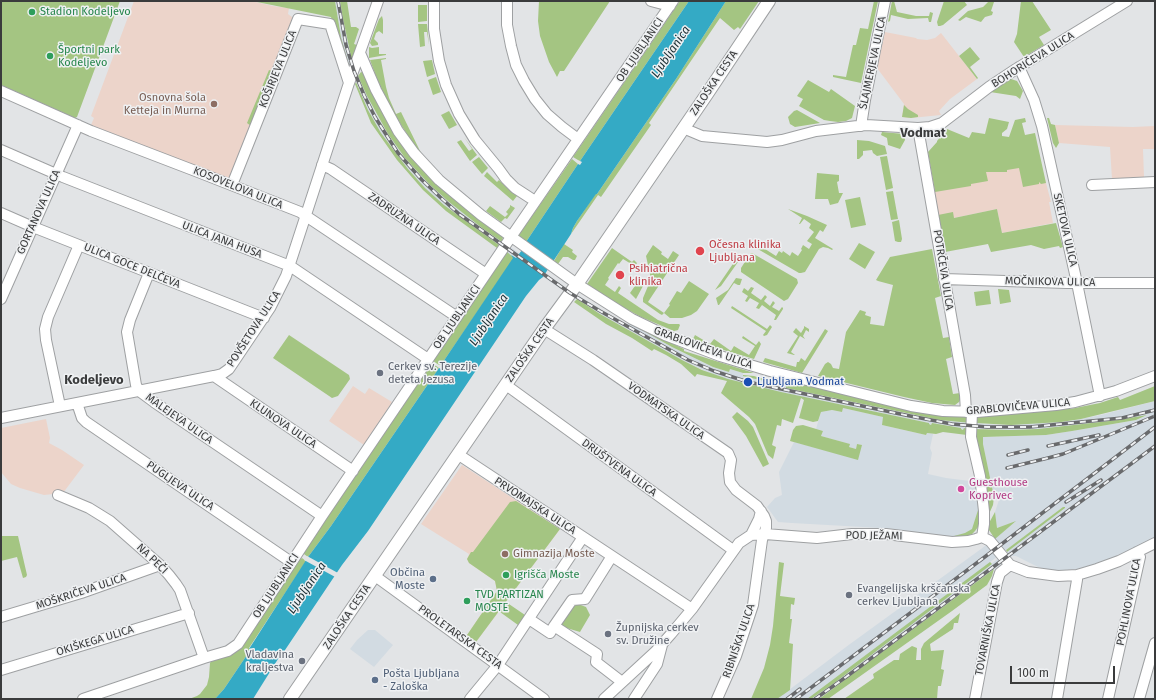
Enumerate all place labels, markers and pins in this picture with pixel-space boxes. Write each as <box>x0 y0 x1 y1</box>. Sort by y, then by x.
place label: Stadion Kodeljevo <box>40 5 131 19</box>
marker: Stadion Kodeljevo <box>27 7 37 17</box>
place label: Športni park Kodeljevo <box>58 43 120 69</box>
marker: Športni park Kodeljevo <box>45 51 55 61</box>
place label: Osnovna šola Ketteja in Murna <box>124 91 206 117</box>
marker: Osnovna šola Ketteja in Murna <box>209 99 219 109</box>
place label: Očesna klinika Ljubljana <box>709 238 781 264</box>
marker: Očesna klinika Ljubljana <box>694 245 706 257</box>
place label: Psihiatrična klinika <box>629 262 688 288</box>
marker: Psihiatrična klinika <box>614 269 626 281</box>
place label: Cerkev sv. Terezije deteta Jezusa <box>388 360 477 386</box>
marker: Cerkev sv. Terezije deteta Jezusa <box>375 368 385 378</box>
place label: Ljubljana Vodmat <box>757 375 844 389</box>
marker: Ljubljana Vodmat <box>742 376 754 388</box>
place label: Guesthouse Koprivec <box>969 476 1028 502</box>
marker: Guesthouse Koprivec <box>956 484 966 494</box>
place label: Gimnazija Moste <box>513 547 595 561</box>
marker: Gimnazija Moste <box>500 549 510 559</box>
place label: Občina Moste <box>390 566 425 592</box>
place label: Igrišča Moste <box>514 568 579 582</box>
marker: Igrišča Moste <box>501 570 511 580</box>
marker: Občina Moste <box>428 574 438 584</box>
place label: Evangelijska krščanska cerkev Ljubljana <box>857 582 970 608</box>
place label: TVD PARTIZAN MOSTE <box>475 588 544 614</box>
marker: Evangelijska krščanska cerkev Ljubljana <box>844 590 854 600</box>
marker: TVD PARTIZAN MOSTE <box>462 596 472 606</box>
place label: Župnijska cerkev sv. Družine <box>616 621 699 647</box>
marker: Župnijska cerkev sv. Družine <box>603 629 613 639</box>
place label: Vladavina kraljestva <box>245 648 294 674</box>
marker: Vladavina kraljestva <box>297 656 307 666</box>
place label: Pošta Ljubljana - Zaloška <box>383 667 459 693</box>
marker: Pošta Ljubljana - Zaloška <box>370 675 380 685</box>

